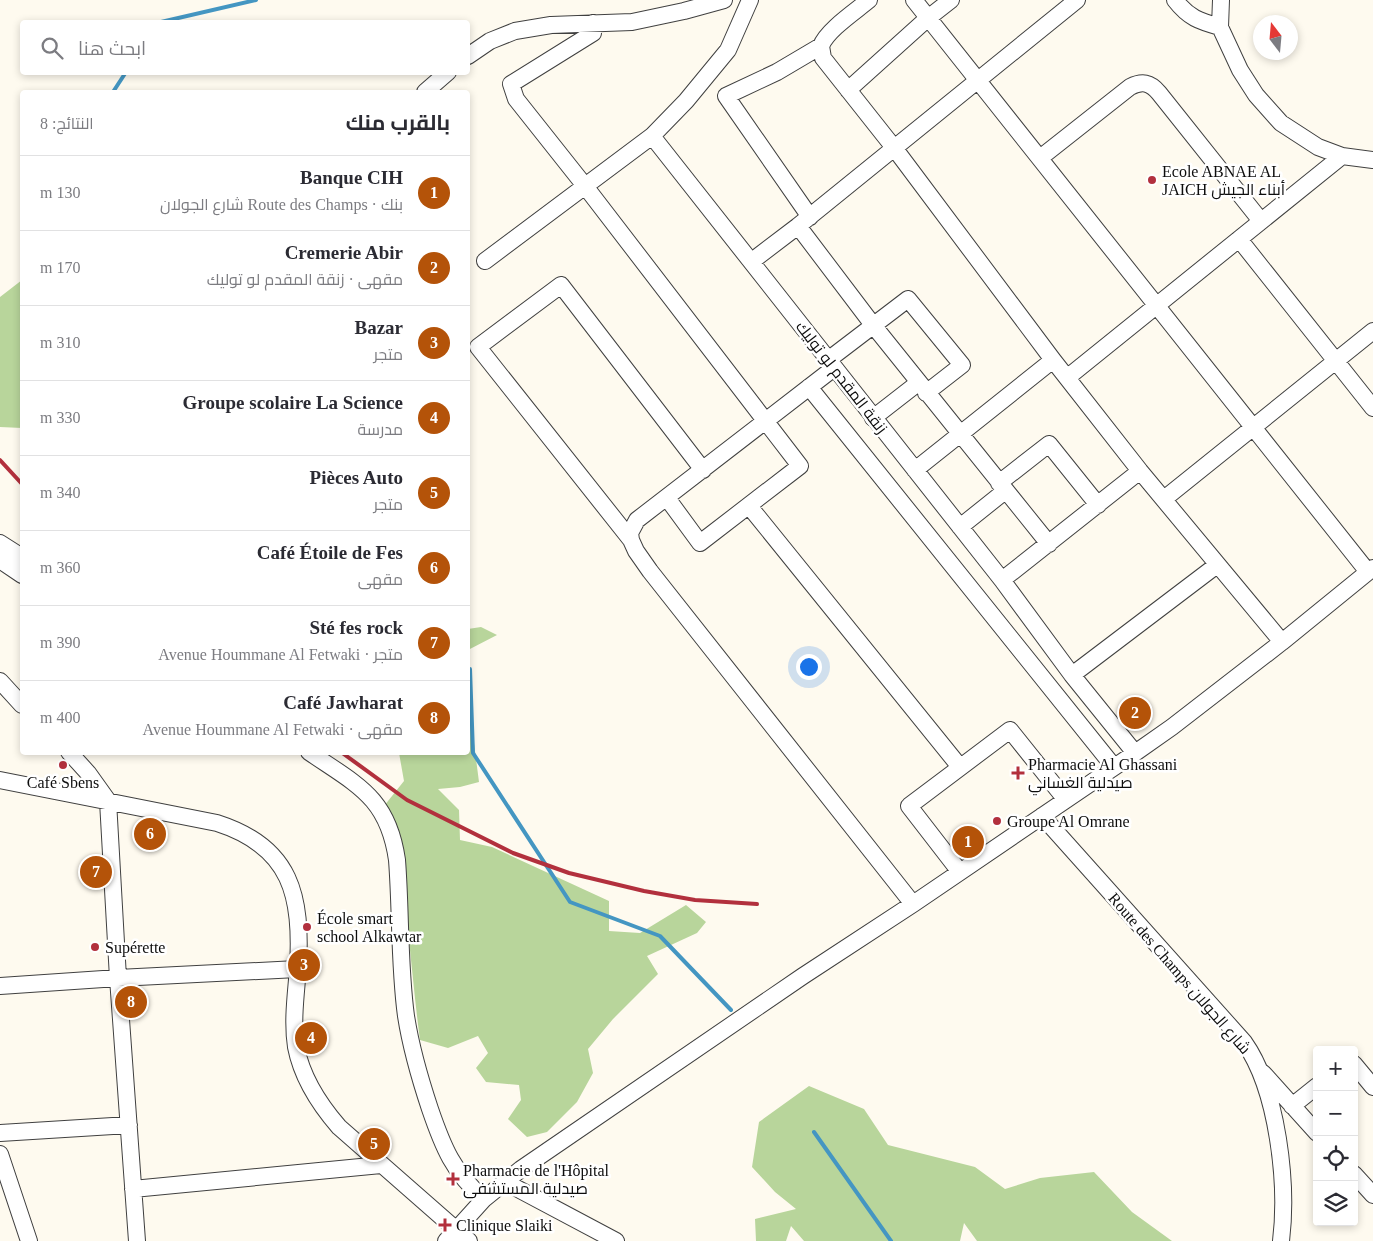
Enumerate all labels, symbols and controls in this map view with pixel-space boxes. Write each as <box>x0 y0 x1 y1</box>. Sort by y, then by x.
north arrow <box>1253 15 1298 60</box>
search box <box>20 20 470 75</box>
icon: search <box>38 34 66 62</box>
text: ابحث هنا <box>78 38 146 59</box>
text: بالقرب منك <box>346 111 450 135</box>
text: النتائج: 8 <box>40 115 94 132</box>
place label: Ecole ABNAE AL JAICH أبناء الجيش <box>1162 163 1285 200</box>
text: Banque CIH <box>300 167 403 188</box>
marker: Ecole ABNAE AL JAICH أبناء الجيش <box>1146 174 1158 186</box>
text: 130 m <box>40 184 80 201</box>
text: 1 <box>430 184 438 201</box>
text: بنك · Route des Champs شارع الجولان <box>160 196 403 213</box>
text: Cremerie Abir <box>285 242 403 263</box>
text: 170 m <box>40 259 80 276</box>
text: 2 <box>430 259 438 276</box>
text: مقهى · زنقة المقدم لو توليك <box>207 271 403 288</box>
text: Bazar <box>354 317 403 338</box>
street label: زنقة المقدم لو توليك <box>790 318 891 439</box>
text: 310 m <box>40 334 80 351</box>
text: 3 <box>430 334 438 351</box>
text: متجر <box>374 346 403 363</box>
text: Groupe scolaire La Science <box>183 392 403 413</box>
text: 330 m <box>40 409 80 426</box>
text: 4 <box>430 409 438 426</box>
text: مدرسة <box>357 421 403 438</box>
text: Pièces Auto <box>310 467 403 488</box>
text: 340 m <box>40 484 80 501</box>
text: 5 <box>430 484 438 501</box>
text: متجر <box>374 496 403 513</box>
text: Café Étoile de Fes <box>257 542 403 563</box>
text: 360 m <box>40 559 80 576</box>
text: 6 <box>430 559 438 576</box>
text: مقهى <box>358 571 403 588</box>
text: Sté fes rock <box>309 617 403 638</box>
text: 390 m <box>40 634 80 651</box>
text: 7 <box>430 634 438 651</box>
text: متجر · Avenue Hoummane Al Fetwaki <box>158 646 403 663</box>
your location <box>796 654 822 680</box>
text: Café Jawharat <box>283 692 403 713</box>
pin: 2 <box>1119 694 1151 732</box>
text: 400 m <box>40 709 80 726</box>
text: 8 <box>430 709 438 726</box>
text: مقهى · Avenue Hoummane Al Fetwaki <box>143 721 403 738</box>
place label: Pharmacie Al Ghassani صيدلية الغساني <box>1028 756 1178 796</box>
marker: Café Sbens <box>57 759 69 771</box>
marker: Pharmacie Al Ghassani صيدلية الغساني <box>1012 767 1024 779</box>
place label: Café Sbens <box>27 774 99 791</box>
place label: Groupe Al Omrane <box>1007 813 1130 831</box>
pin: 6 <box>134 815 166 853</box>
marker: Groupe Al Omrane <box>991 815 1003 827</box>
pin: 1 <box>952 823 984 861</box>
pin: 7 <box>80 853 112 891</box>
street label: Route des Champs شارع الجولان <box>1103 889 1254 1059</box>
place label: École smart school Alkawtar <box>317 909 422 945</box>
marker: École smart school Alkawtar <box>301 921 313 933</box>
place label: Supérette <box>105 939 165 957</box>
marker: Supérette <box>89 941 101 953</box>
pin: 3 <box>288 946 320 984</box>
pin: 8 <box>115 983 147 1021</box>
pin: 4 <box>295 1019 327 1057</box>
map controls <box>1313 1046 1358 1226</box>
button: + <box>1313 1046 1358 1091</box>
button: − <box>1313 1091 1358 1136</box>
pin: 5 <box>358 1125 390 1163</box>
button: locate <box>1313 1136 1358 1181</box>
place label: Pharmacie de l'Hôpital صيدلية المستشفى <box>463 1162 610 1199</box>
marker: Pharmacie de l'Hôpital صيدلية المستشفى <box>447 1173 459 1185</box>
button: layers <box>1313 1181 1358 1226</box>
place label: Clinique Slaiki <box>456 1217 553 1235</box>
marker: Clinique Slaiki <box>438 1218 452 1232</box>

